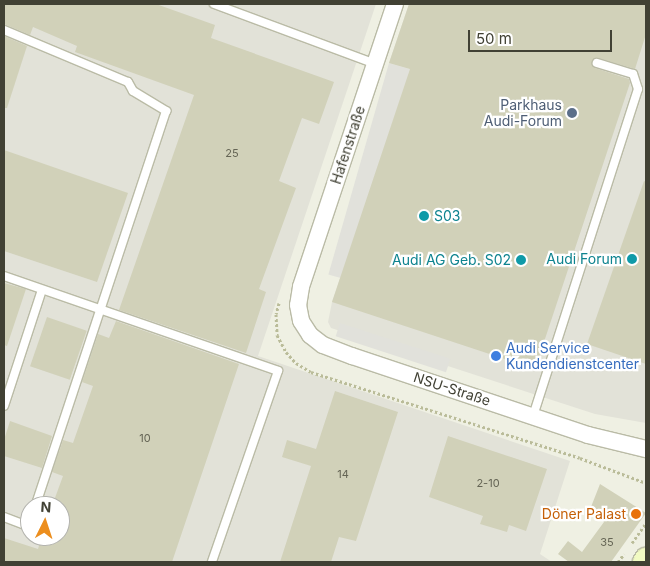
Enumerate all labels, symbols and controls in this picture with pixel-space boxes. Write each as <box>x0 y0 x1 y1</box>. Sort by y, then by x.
scale bar <box>470 20 614 52</box>
text: 50 m <box>476 29 512 48</box>
place label: Parkhaus Audi-Forum <box>484 97 562 130</box>
street label: Hafenstraße <box>327 104 369 186</box>
marker: Parkhaus Audi-Forum <box>566 107 578 119</box>
house number: 25 <box>225 146 239 160</box>
place label: S03 <box>434 208 460 224</box>
marker: S03 <box>418 210 430 222</box>
place label: Audi Forum <box>546 251 622 267</box>
place label: Audi AG Geb. S02 <box>392 252 511 268</box>
marker: Audi Forum <box>626 253 638 265</box>
marker: Audi AG Geb. S02 <box>515 254 527 266</box>
place label: Audi Service Kundendienstcenter <box>506 340 639 372</box>
marker: Audi Service Kundendienstcenter <box>490 350 502 362</box>
street label: NSU-Straße <box>411 369 493 409</box>
house number: 10 <box>139 431 151 445</box>
house number: 14 <box>337 467 349 481</box>
house number: 2-10 <box>476 476 500 490</box>
north arrow <box>20 496 70 546</box>
text: N <box>40 498 52 515</box>
place label: Döner Palast <box>542 506 626 522</box>
marker: Döner Palast <box>630 508 642 520</box>
house number: 35 <box>600 535 614 549</box>

